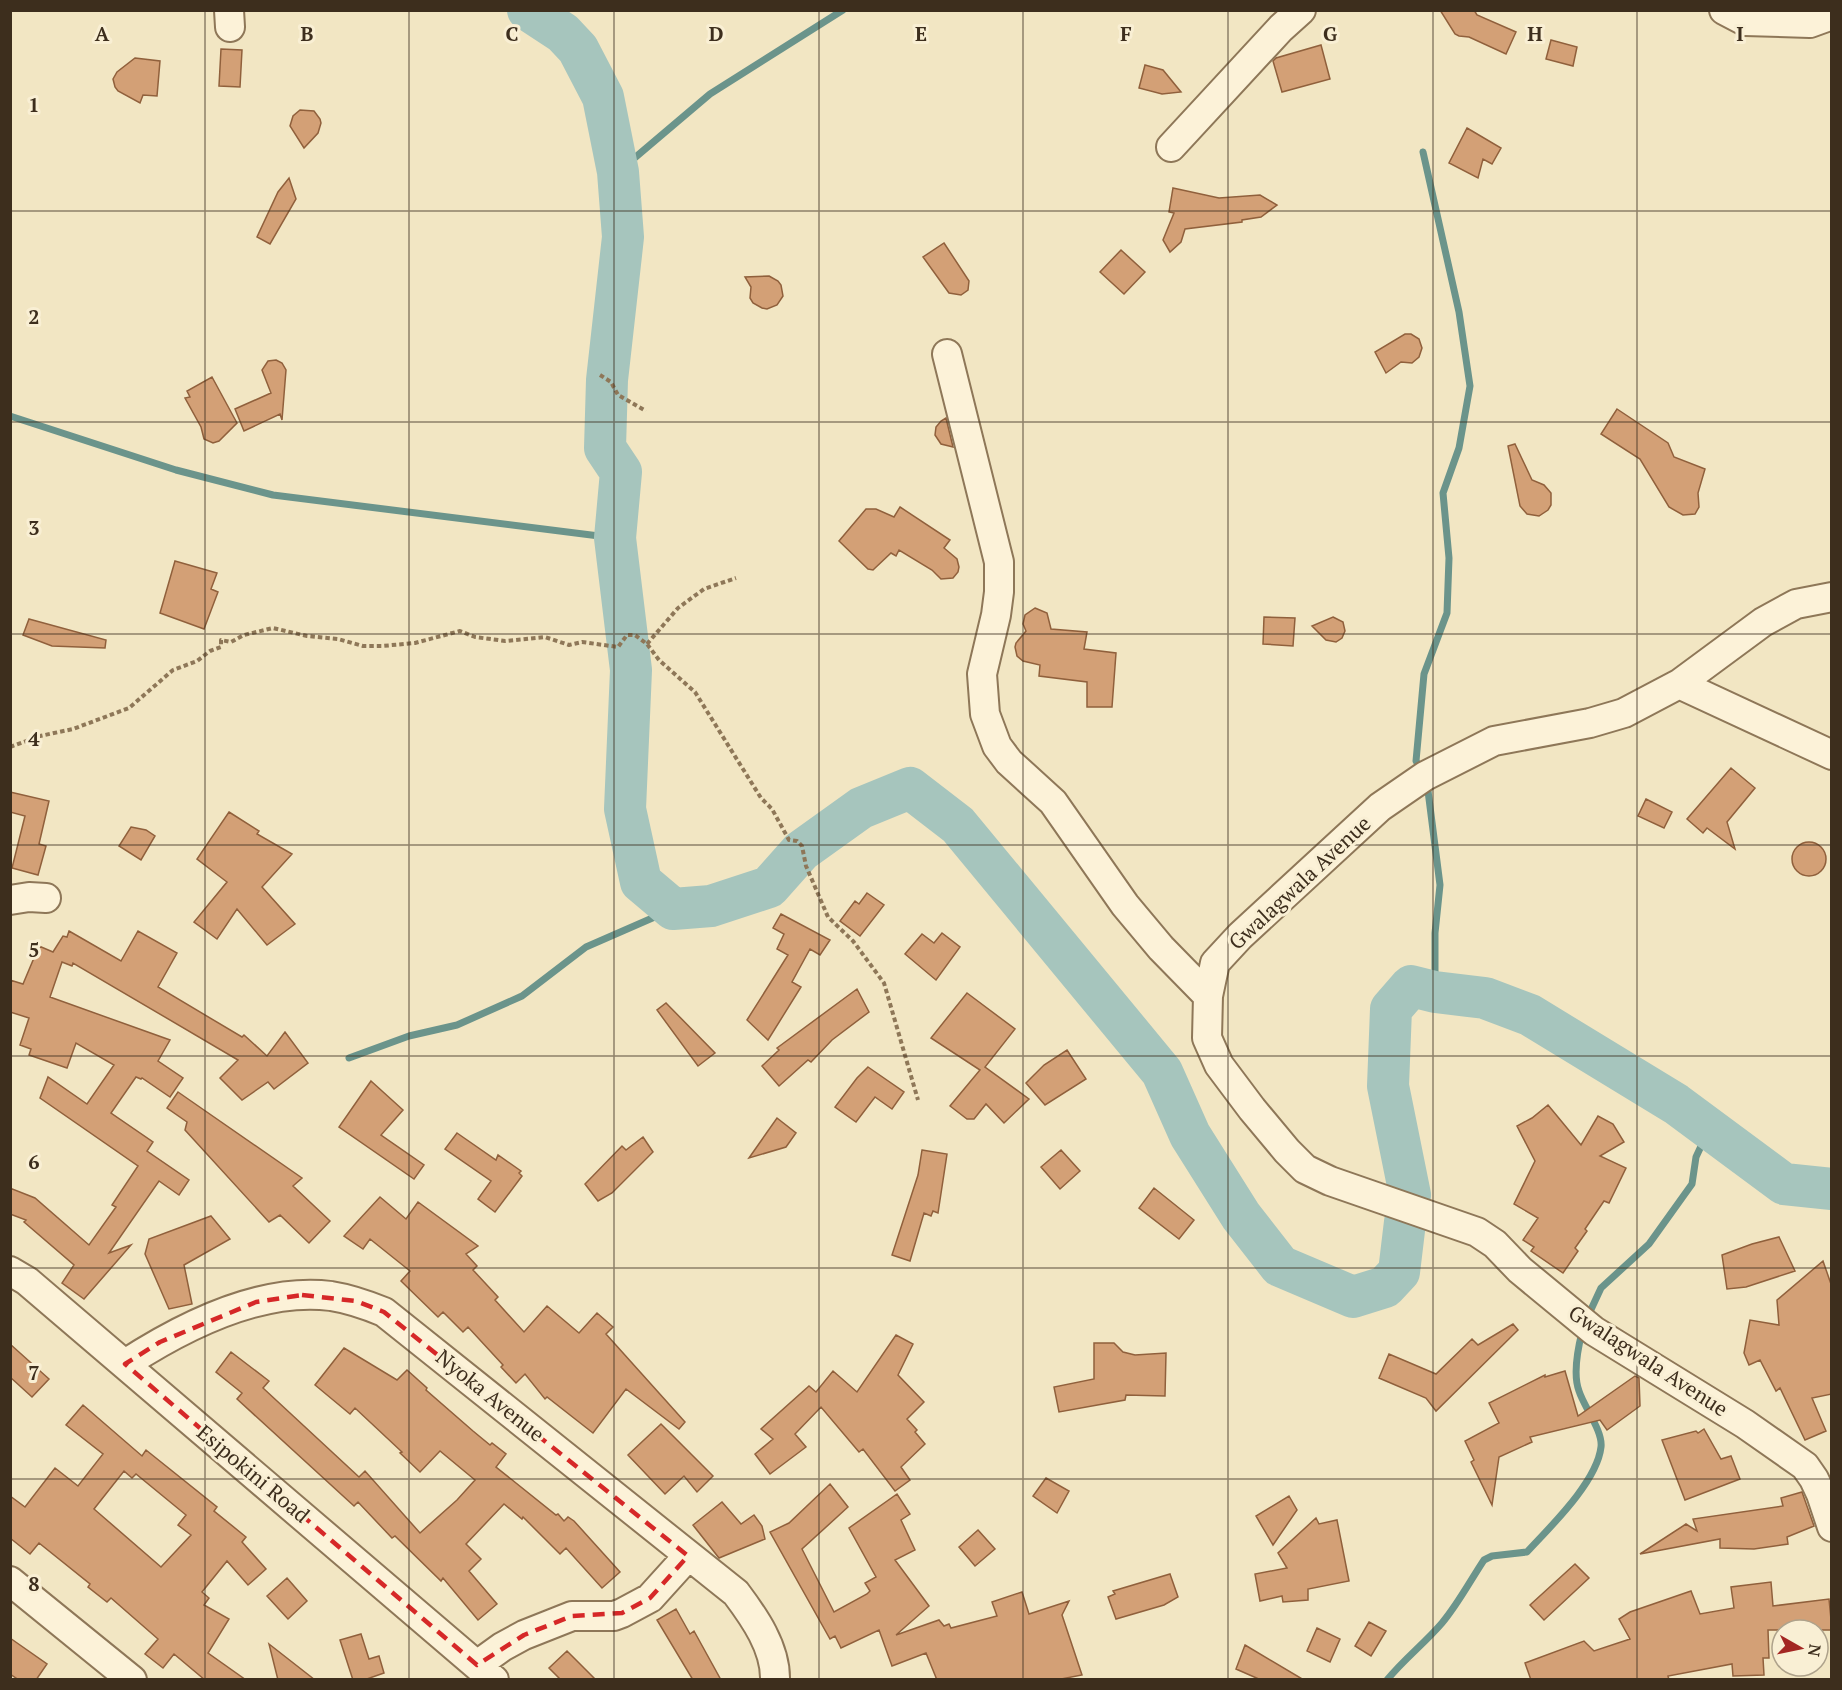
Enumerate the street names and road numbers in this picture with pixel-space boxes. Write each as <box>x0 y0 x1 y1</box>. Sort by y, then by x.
street label: Gwalagwala Avenue <box>1222 809 1376 955</box>
street label: Gwalagwala Avenue <box>1564 1298 1734 1422</box>
street label: Nyoka Avenue <box>430 1343 551 1448</box>
street label: Esipokini Road <box>191 1418 316 1529</box>

